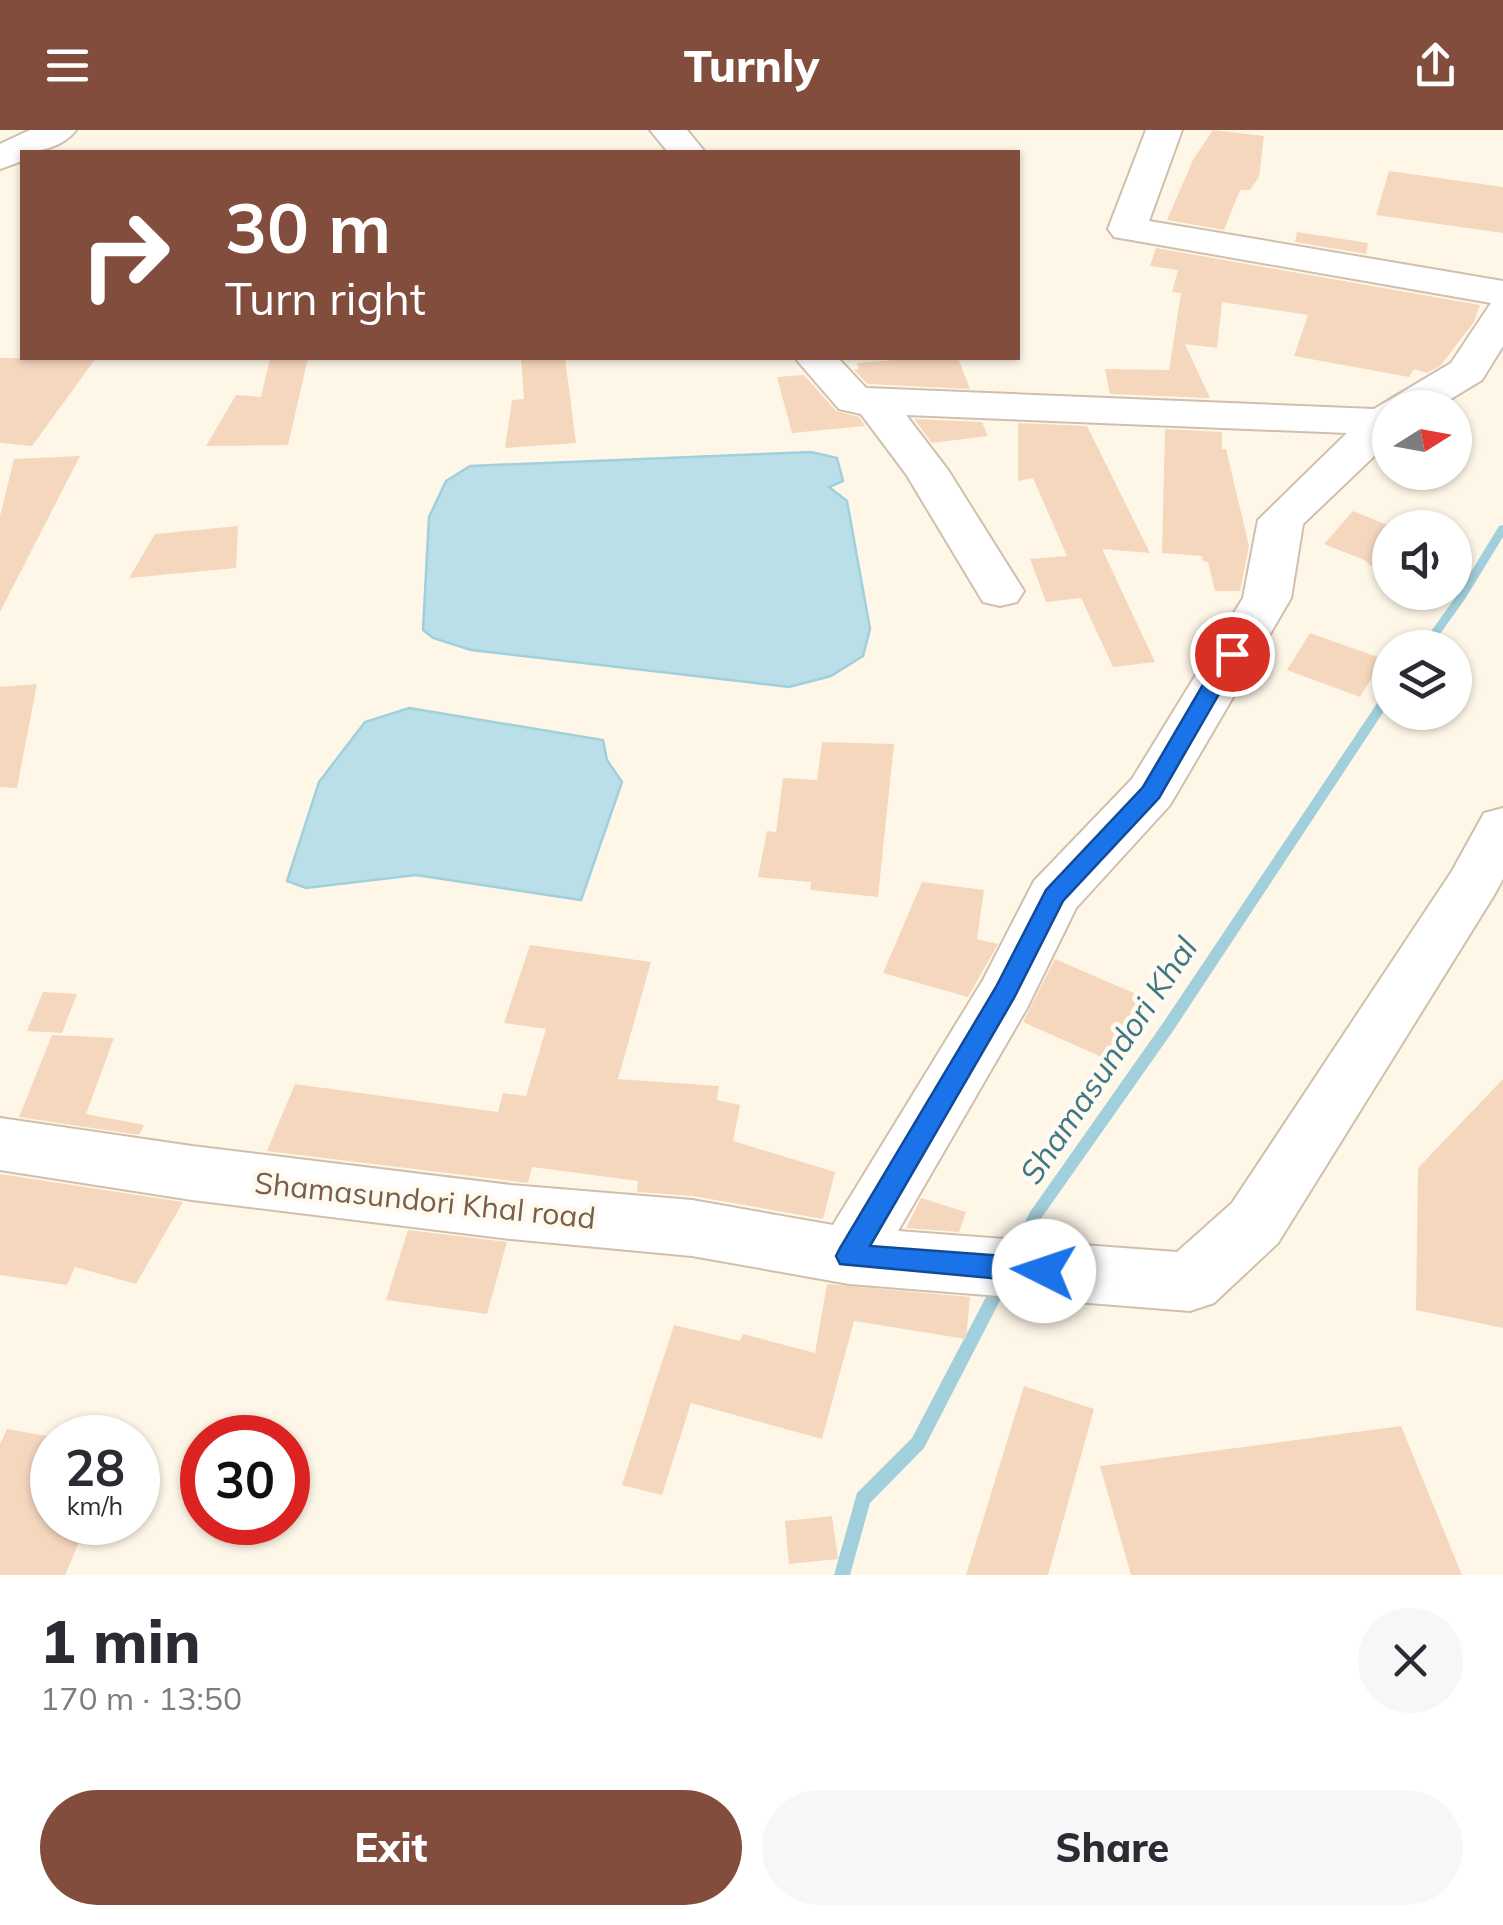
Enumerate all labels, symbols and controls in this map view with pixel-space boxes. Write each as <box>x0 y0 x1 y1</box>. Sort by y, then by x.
text: Turnly <box>684 37 819 93</box>
icon: menu <box>40 38 95 93</box>
icon: share <box>1408 38 1463 93</box>
text: 30 m <box>225 183 391 271</box>
icon: right <box>60 190 190 320</box>
text: Turn right <box>225 270 426 326</box>
north arrow <box>1372 390 1472 490</box>
map controls <box>1372 390 1472 730</box>
button: sound <box>1372 510 1472 610</box>
pin <box>1190 612 1275 697</box>
icon: arrive <box>1205 627 1260 682</box>
button: layers <box>1372 630 1472 730</box>
water label: Shamasundori Khal <box>1011 929 1206 1191</box>
street label: Shamasundori Khal road <box>253 1163 597 1237</box>
position arrow <box>992 1219 1096 1323</box>
speed limit sign: 30 <box>180 1415 310 1545</box>
text: 28 <box>65 1436 125 1499</box>
text: km/h <box>67 1490 123 1521</box>
text: 1 min <box>40 1603 201 1678</box>
button: close <box>1358 1608 1463 1713</box>
text: 170 m · 13:50 <box>40 1678 242 1718</box>
button: Exit <box>40 1790 742 1905</box>
button: Share <box>762 1790 1463 1905</box>

